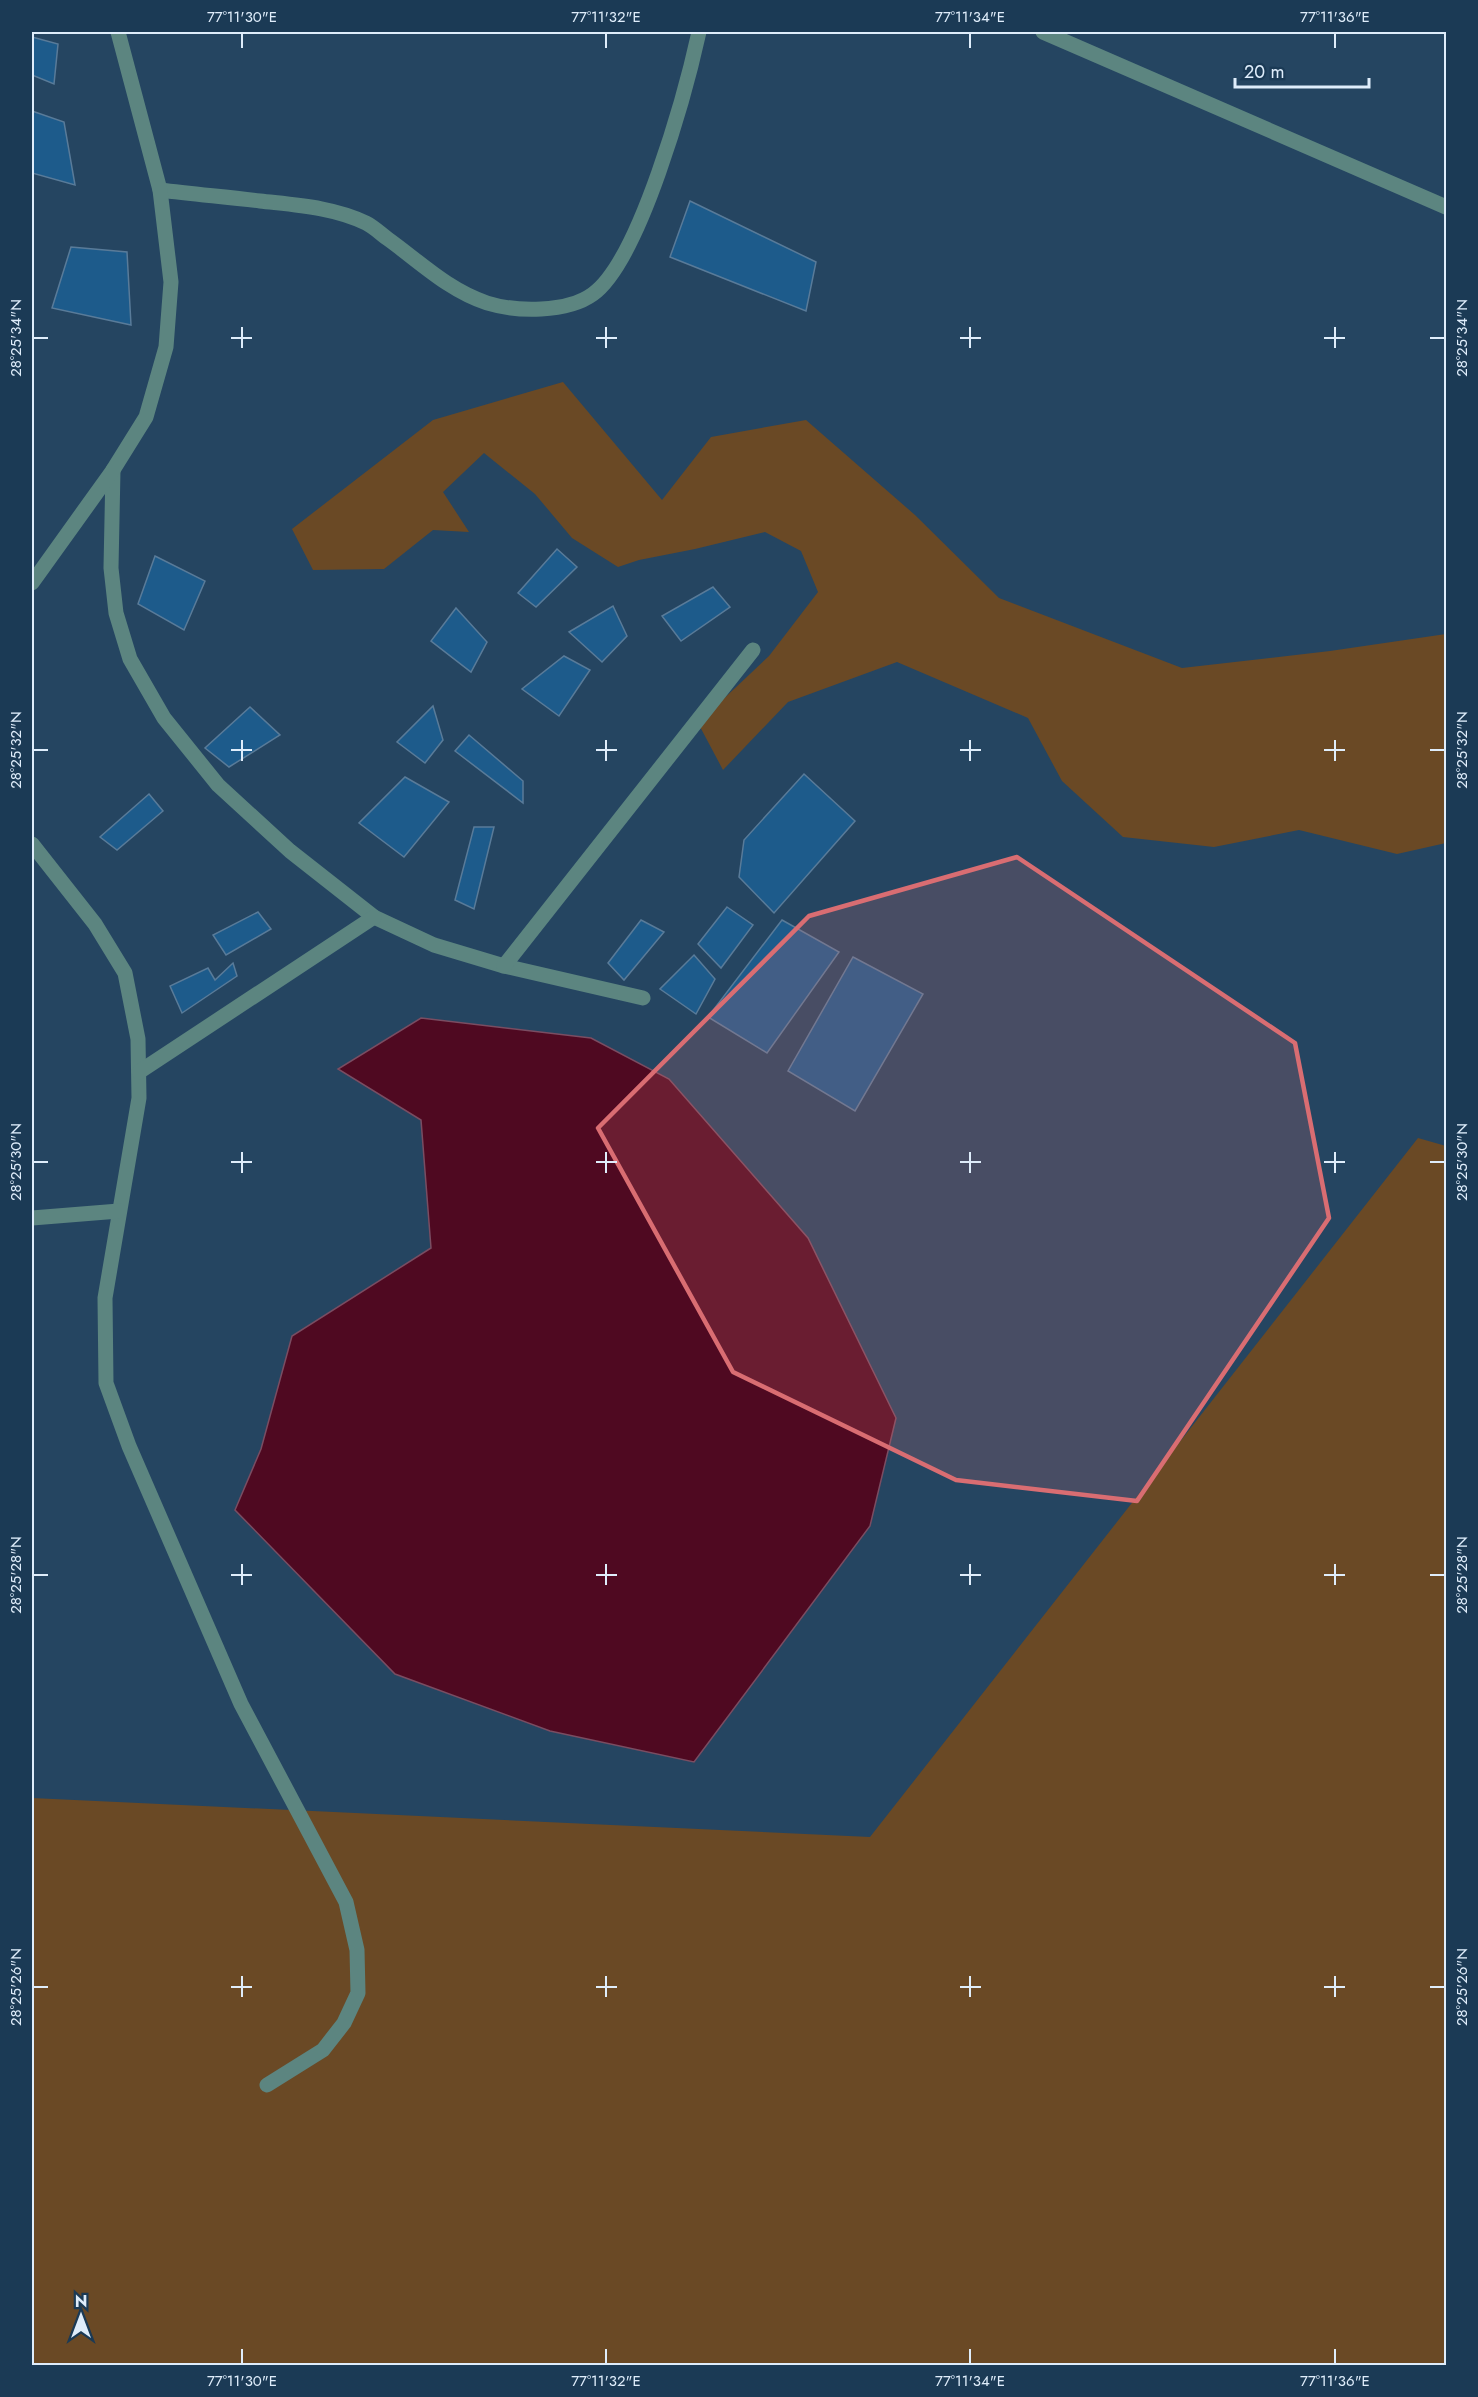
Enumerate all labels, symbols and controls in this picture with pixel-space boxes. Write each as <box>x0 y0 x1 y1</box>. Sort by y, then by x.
text: 77°11'30"E <box>207 6 277 28</box>
text: 77°11'32"E <box>571 6 641 28</box>
text: 77°11'34"E <box>935 6 1005 28</box>
text: 77°11'36"E <box>1300 6 1370 28</box>
scale bar <box>1235 51 1368 89</box>
text: 20 m <box>1244 59 1284 85</box>
text: 28°25'34"N <box>5 299 27 377</box>
text: 28°25'34"N <box>1451 299 1473 377</box>
text: 28°25'32"N <box>5 711 27 789</box>
text: 28°25'32"N <box>1451 711 1473 789</box>
text: 28°25'30"N <box>5 1123 27 1201</box>
text: 28°25'30"N <box>1451 1123 1473 1201</box>
text: 28°25'28"N <box>5 1536 27 1614</box>
text: 28°25'28"N <box>1451 1536 1473 1614</box>
text: 28°25'26"N <box>5 1948 27 2026</box>
text: 28°25'26"N <box>1451 1948 1473 2026</box>
north arrow <box>51 2286 111 2346</box>
text: N <box>75 2290 87 2313</box>
text: 77°11'30"E <box>207 2370 277 2392</box>
text: 77°11'32"E <box>571 2370 641 2392</box>
text: 77°11'34"E <box>935 2370 1005 2392</box>
text: 77°11'36"E <box>1300 2370 1370 2392</box>

